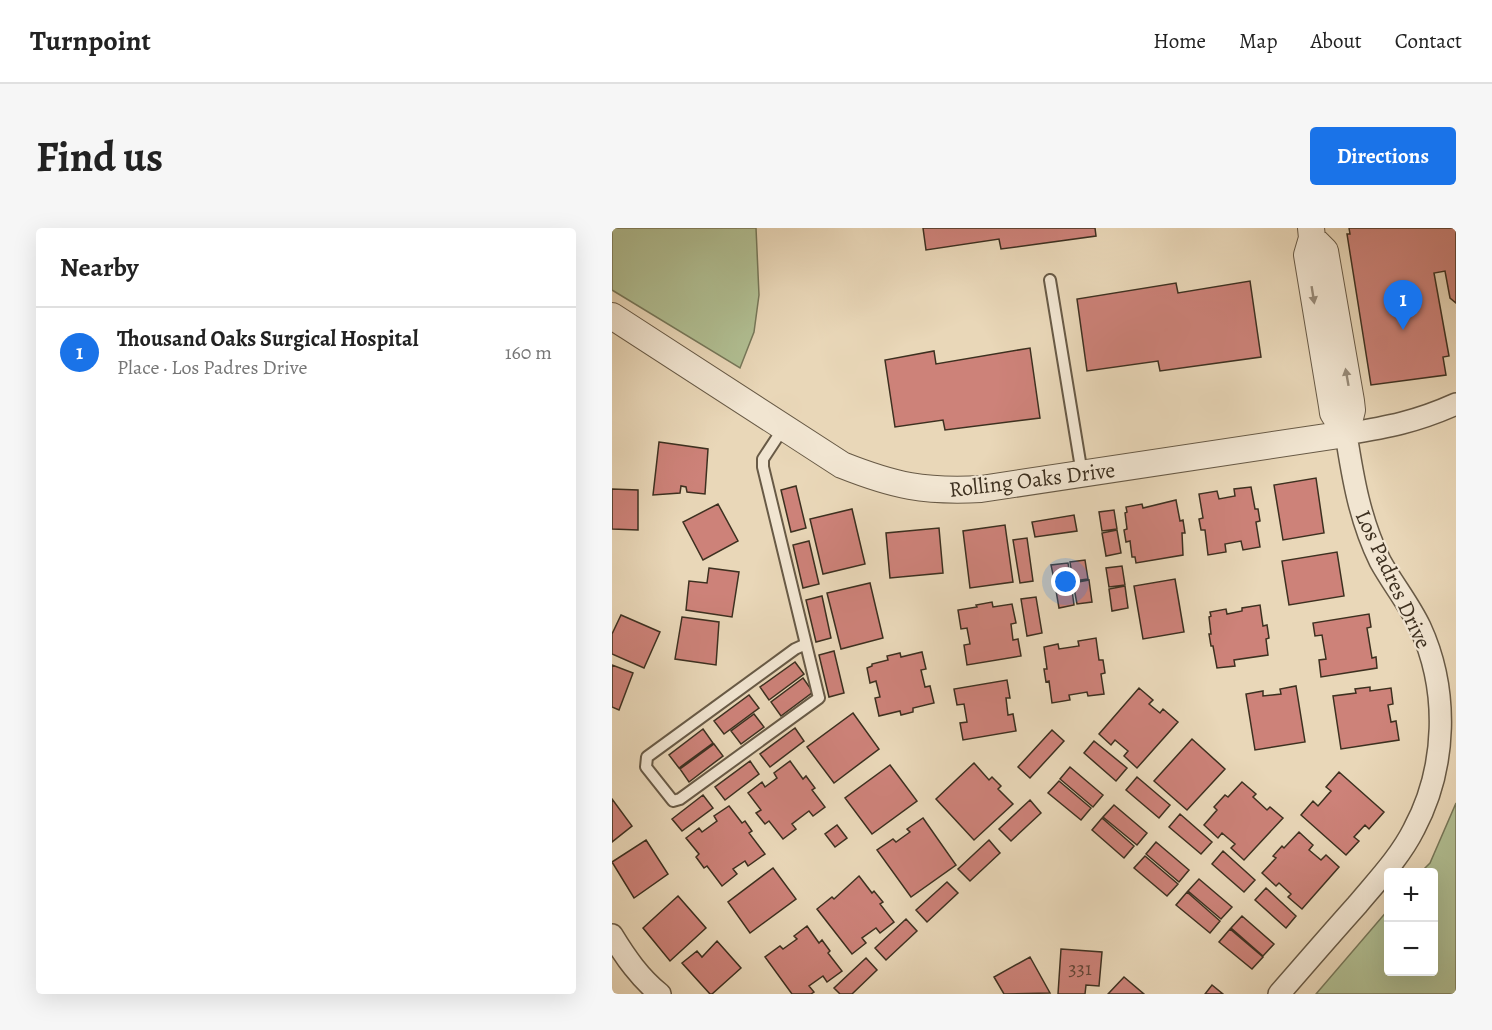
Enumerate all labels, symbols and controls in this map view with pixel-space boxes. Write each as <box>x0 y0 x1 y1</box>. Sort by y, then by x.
text: Turnpoint <box>30 22 151 60</box>
text: Home <box>1153 27 1206 55</box>
text: Map <box>1239 27 1277 55</box>
text: About <box>1310 27 1362 55</box>
text: Contact <box>1395 27 1462 55</box>
button: Directions <box>1310 127 1456 185</box>
text: Find us <box>36 128 163 185</box>
text: Nearby <box>60 250 139 285</box>
pin: 1 <box>1384 280 1422 330</box>
one-way arrow <box>1309 285 1318 304</box>
text: Thousand Oaks Surgical Hospital <box>117 324 418 354</box>
text: 1 <box>76 339 83 366</box>
text: 160 m <box>505 339 552 366</box>
text: Place · Los Padres Drive <box>117 354 307 381</box>
one-way arrow <box>1342 367 1351 386</box>
street label: Rolling Oaks Drive <box>947 455 1117 505</box>
street label: Los Padres Drive <box>1348 505 1438 654</box>
your location <box>1051 567 1080 596</box>
map controls <box>1384 868 1438 976</box>
button: + <box>1384 868 1438 922</box>
button: − <box>1384 922 1438 976</box>
house number: 331 <box>1068 955 1092 982</box>

